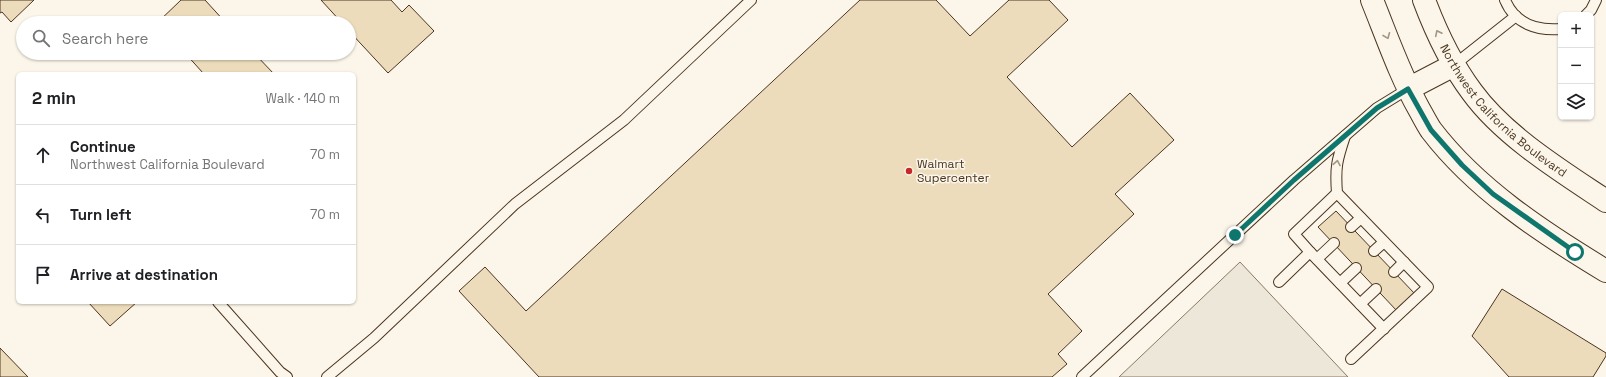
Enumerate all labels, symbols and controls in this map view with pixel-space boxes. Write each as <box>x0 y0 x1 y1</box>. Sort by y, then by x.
map controls <box>1558 12 1594 120</box>
button: + <box>1558 12 1594 48</box>
search box <box>16 16 356 60</box>
icon: search <box>30 27 52 49</box>
text: Search here <box>62 29 148 48</box>
one-way arrow <box>1435 29 1443 37</box>
one-way arrow <box>1382 32 1390 40</box>
street label: Northwest California Boulevard <box>1436 41 1570 181</box>
button: − <box>1558 48 1594 84</box>
button: layers <box>1558 84 1594 120</box>
text: 2 min <box>32 87 76 109</box>
text: Walk · 140 m <box>266 90 340 107</box>
text: Continue <box>70 137 136 156</box>
icon: ahead <box>32 144 54 166</box>
text: 70 m <box>310 146 340 163</box>
text: Northwest California Boulevard <box>70 156 265 173</box>
place label: Walmart Supercenter <box>917 156 990 186</box>
one-way arrow <box>1332 160 1341 166</box>
marker: Walmart Supercenter <box>904 166 914 176</box>
icon: left <box>32 204 54 226</box>
text: Turn left <box>70 205 132 224</box>
text: 70 m <box>310 206 340 223</box>
route end <box>1226 226 1244 244</box>
route start <box>1566 243 1584 261</box>
icon: arrive <box>32 264 54 286</box>
text: Arrive at destination <box>70 265 218 284</box>

